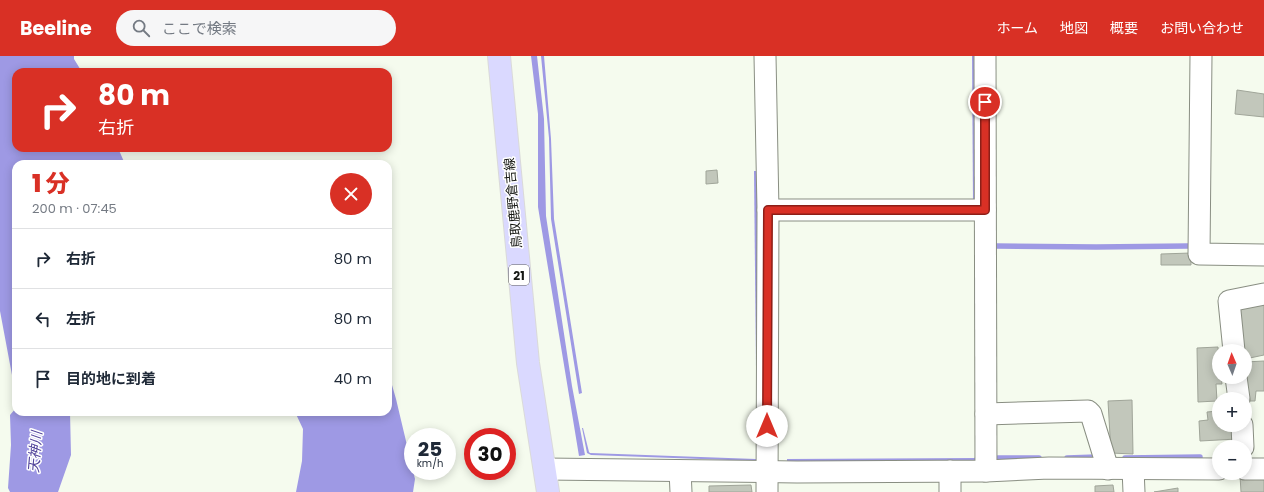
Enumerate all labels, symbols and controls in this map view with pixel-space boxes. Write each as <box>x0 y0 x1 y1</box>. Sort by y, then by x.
search box <box>116 10 396 46</box>
text: Beeline <box>20 15 92 42</box>
icon: search <box>130 17 152 39</box>
text: ここで検索 <box>162 18 237 39</box>
text: ホーム <box>996 18 1038 38</box>
text: 地図 <box>1060 18 1088 38</box>
text: 概要 <box>1110 18 1138 38</box>
text: お問い合わせ <box>1160 18 1244 38</box>
text: 80 m <box>98 76 170 115</box>
icon: right <box>32 84 84 136</box>
pin <box>968 85 1002 119</box>
icon: arrive <box>974 91 996 113</box>
text: 右折 <box>98 115 134 140</box>
street label: 鳥取鹿野倉吉線 <box>500 157 526 249</box>
text: 1 分 <box>32 167 70 200</box>
button: close <box>330 173 372 215</box>
text: 200 m · 07:45 <box>32 199 117 218</box>
icon: right <box>32 248 54 270</box>
text: 右折 <box>66 248 96 269</box>
text: 80 m <box>334 248 372 269</box>
road number: 21 <box>509 265 529 285</box>
icon: left <box>32 308 54 330</box>
text: 左折 <box>66 308 96 329</box>
text: 80 m <box>334 308 372 329</box>
north arrow <box>1212 344 1252 384</box>
map controls <box>1212 344 1252 480</box>
icon: arrive <box>32 368 54 390</box>
text: 目的地に到着 <box>66 368 156 389</box>
text: 40 m <box>334 368 372 389</box>
button: + <box>1212 392 1252 432</box>
position arrow <box>746 405 788 447</box>
water label: 天神川 <box>23 428 47 474</box>
speed limit sign: 30 <box>464 428 516 480</box>
text: 25 <box>418 435 442 463</box>
button: − <box>1212 440 1252 480</box>
text: km/h <box>417 456 443 471</box>

